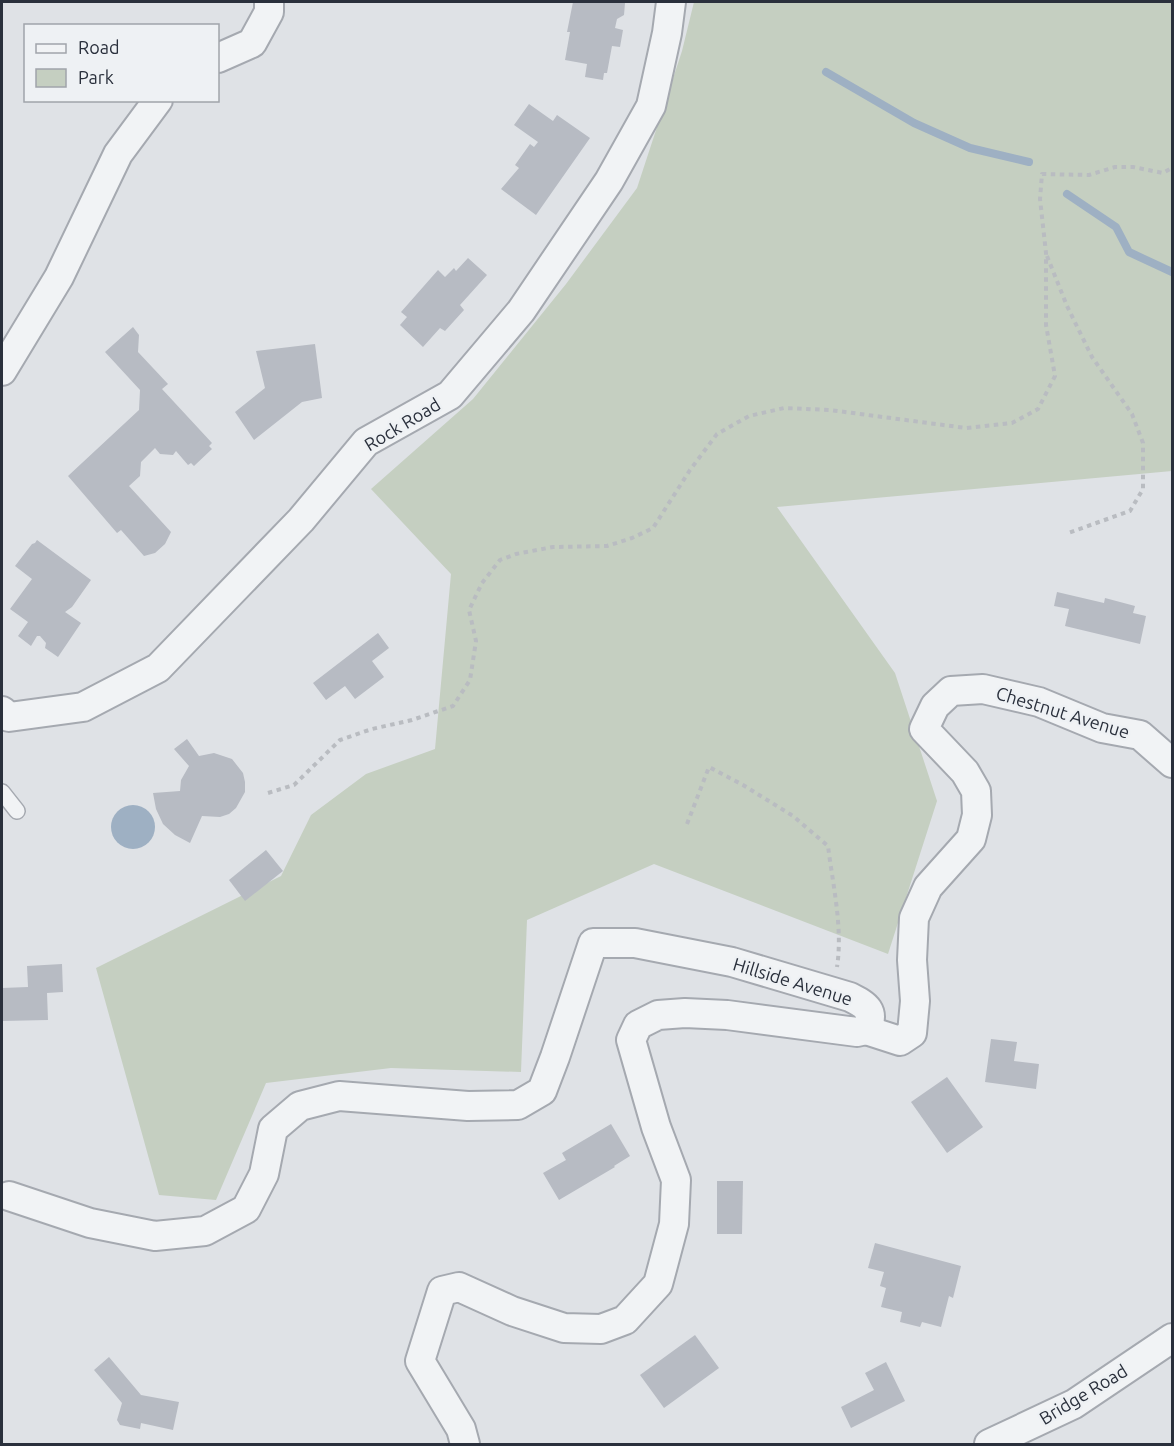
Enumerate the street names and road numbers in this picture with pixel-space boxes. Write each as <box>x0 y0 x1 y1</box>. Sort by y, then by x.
street label: Rock Road <box>361 394 443 454</box>
street label: Chestnut Avenue <box>994 682 1132 742</box>
street label: Hillside Avenue <box>731 953 855 1009</box>
street label: Bridge Road <box>1035 1360 1131 1428</box>

